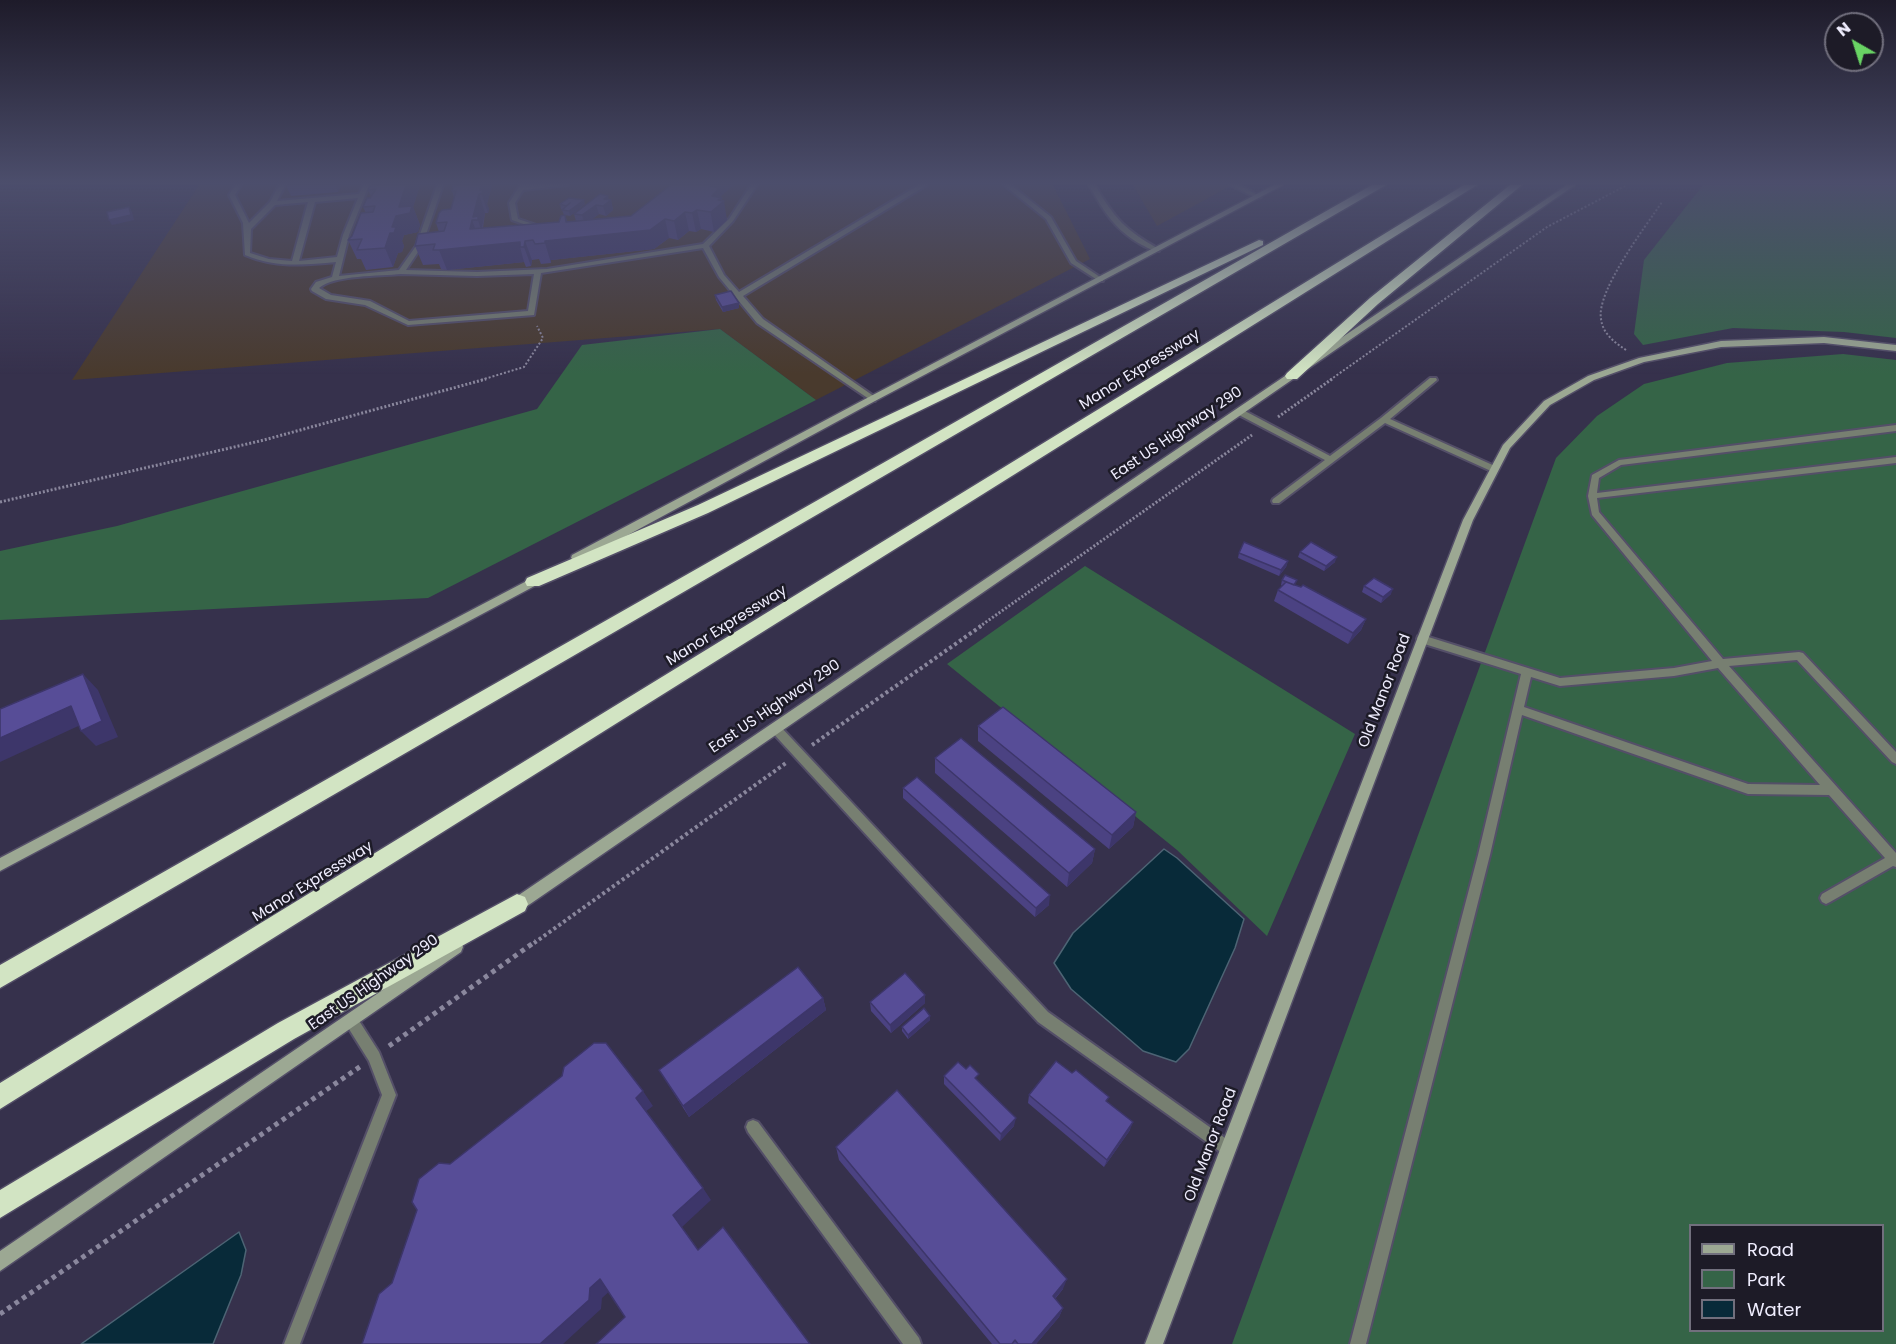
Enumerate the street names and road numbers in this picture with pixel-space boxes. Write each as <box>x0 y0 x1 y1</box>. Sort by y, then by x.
street label: Manor Expressway <box>1077 326 1203 414</box>
street label: East US Highway 290 <box>1108 383 1246 485</box>
street label: Manor Expressway <box>664 582 790 670</box>
street label: Old Manor Road <box>1355 632 1415 750</box>
street label: East US Highway 290 <box>706 656 844 758</box>
street label: Manor Expressway <box>250 838 376 926</box>
street label: East US Highway 290 <box>306 931 442 1035</box>
street label: Old Manor Road <box>1181 1086 1241 1204</box>

